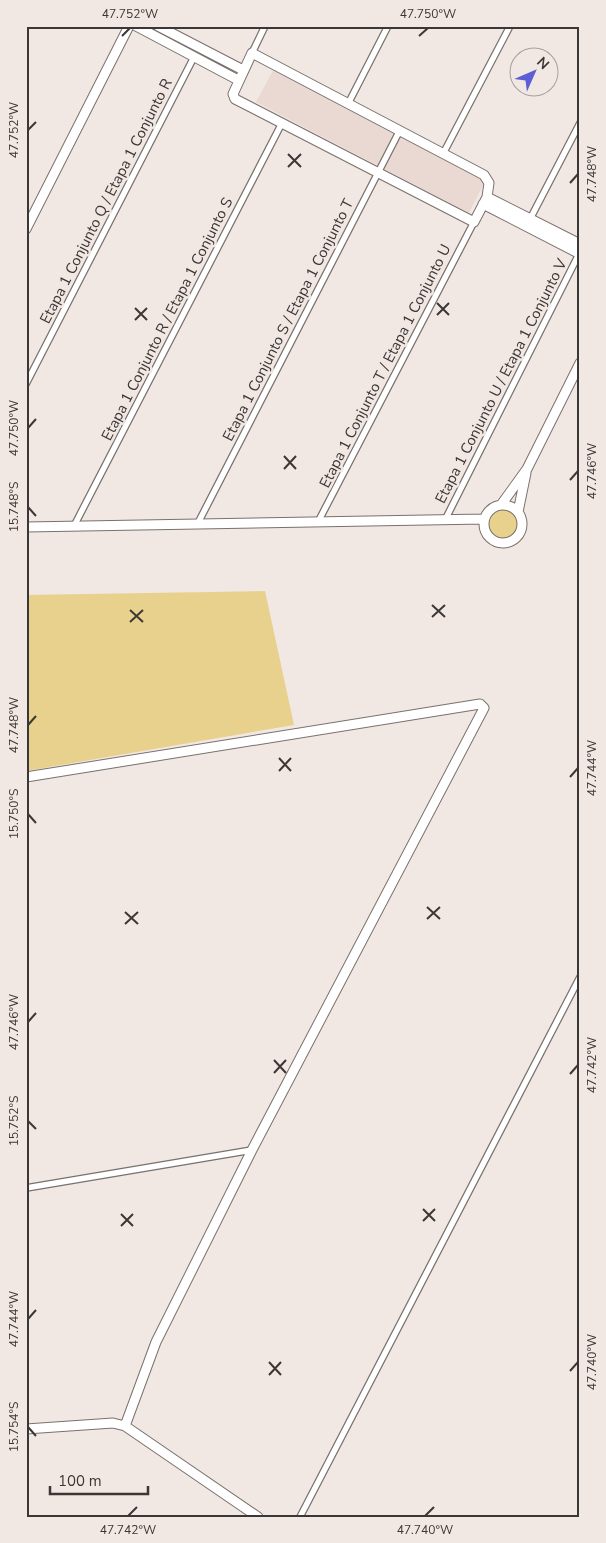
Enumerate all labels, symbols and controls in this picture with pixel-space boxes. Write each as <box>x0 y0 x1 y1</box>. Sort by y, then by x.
text: 47.752°W <box>102 6 158 22</box>
text: 47.750°W <box>400 6 456 22</box>
north arrow <box>508 48 558 98</box>
text: N <box>532 53 553 74</box>
street label: Etapa 1 Conjunto Q / Etapa 1 Conjunto R <box>35 75 177 327</box>
text: 47.752°W <box>6 102 22 158</box>
text: 47.748°W <box>584 146 600 202</box>
street label: Etapa 1 Conjunto R / Etapa 1 Conjunto S <box>97 194 237 444</box>
street label: Etapa 1 Conjunto S / Etapa 1 Conjunto T <box>218 195 358 445</box>
street label: Etapa 1 Conjunto T / Etapa 1 Conjunto U <box>315 241 455 491</box>
street label: Etapa 1 Conjunto U / Etapa 1 Conjunto V <box>430 255 572 507</box>
text: 47.750°W <box>6 400 22 456</box>
text: 47.746°W <box>584 443 600 499</box>
text: 15.748°S <box>6 482 22 532</box>
text: 47.748°W <box>6 697 22 753</box>
text: 47.744°W <box>584 740 600 796</box>
text: 15.750°S <box>6 789 22 839</box>
text: 47.746°W <box>6 994 22 1050</box>
text: 47.742°W <box>584 1037 600 1093</box>
text: 15.752°S <box>6 1096 22 1146</box>
text: 47.744°W <box>6 1291 22 1347</box>
text: 47.740°W <box>584 1334 600 1390</box>
text: 15.754°S <box>6 1402 22 1452</box>
scale bar <box>50 1463 148 1495</box>
text: 100 m <box>58 1471 102 1491</box>
text: 47.742°W <box>100 1522 156 1538</box>
text: 47.740°W <box>397 1522 453 1538</box>

